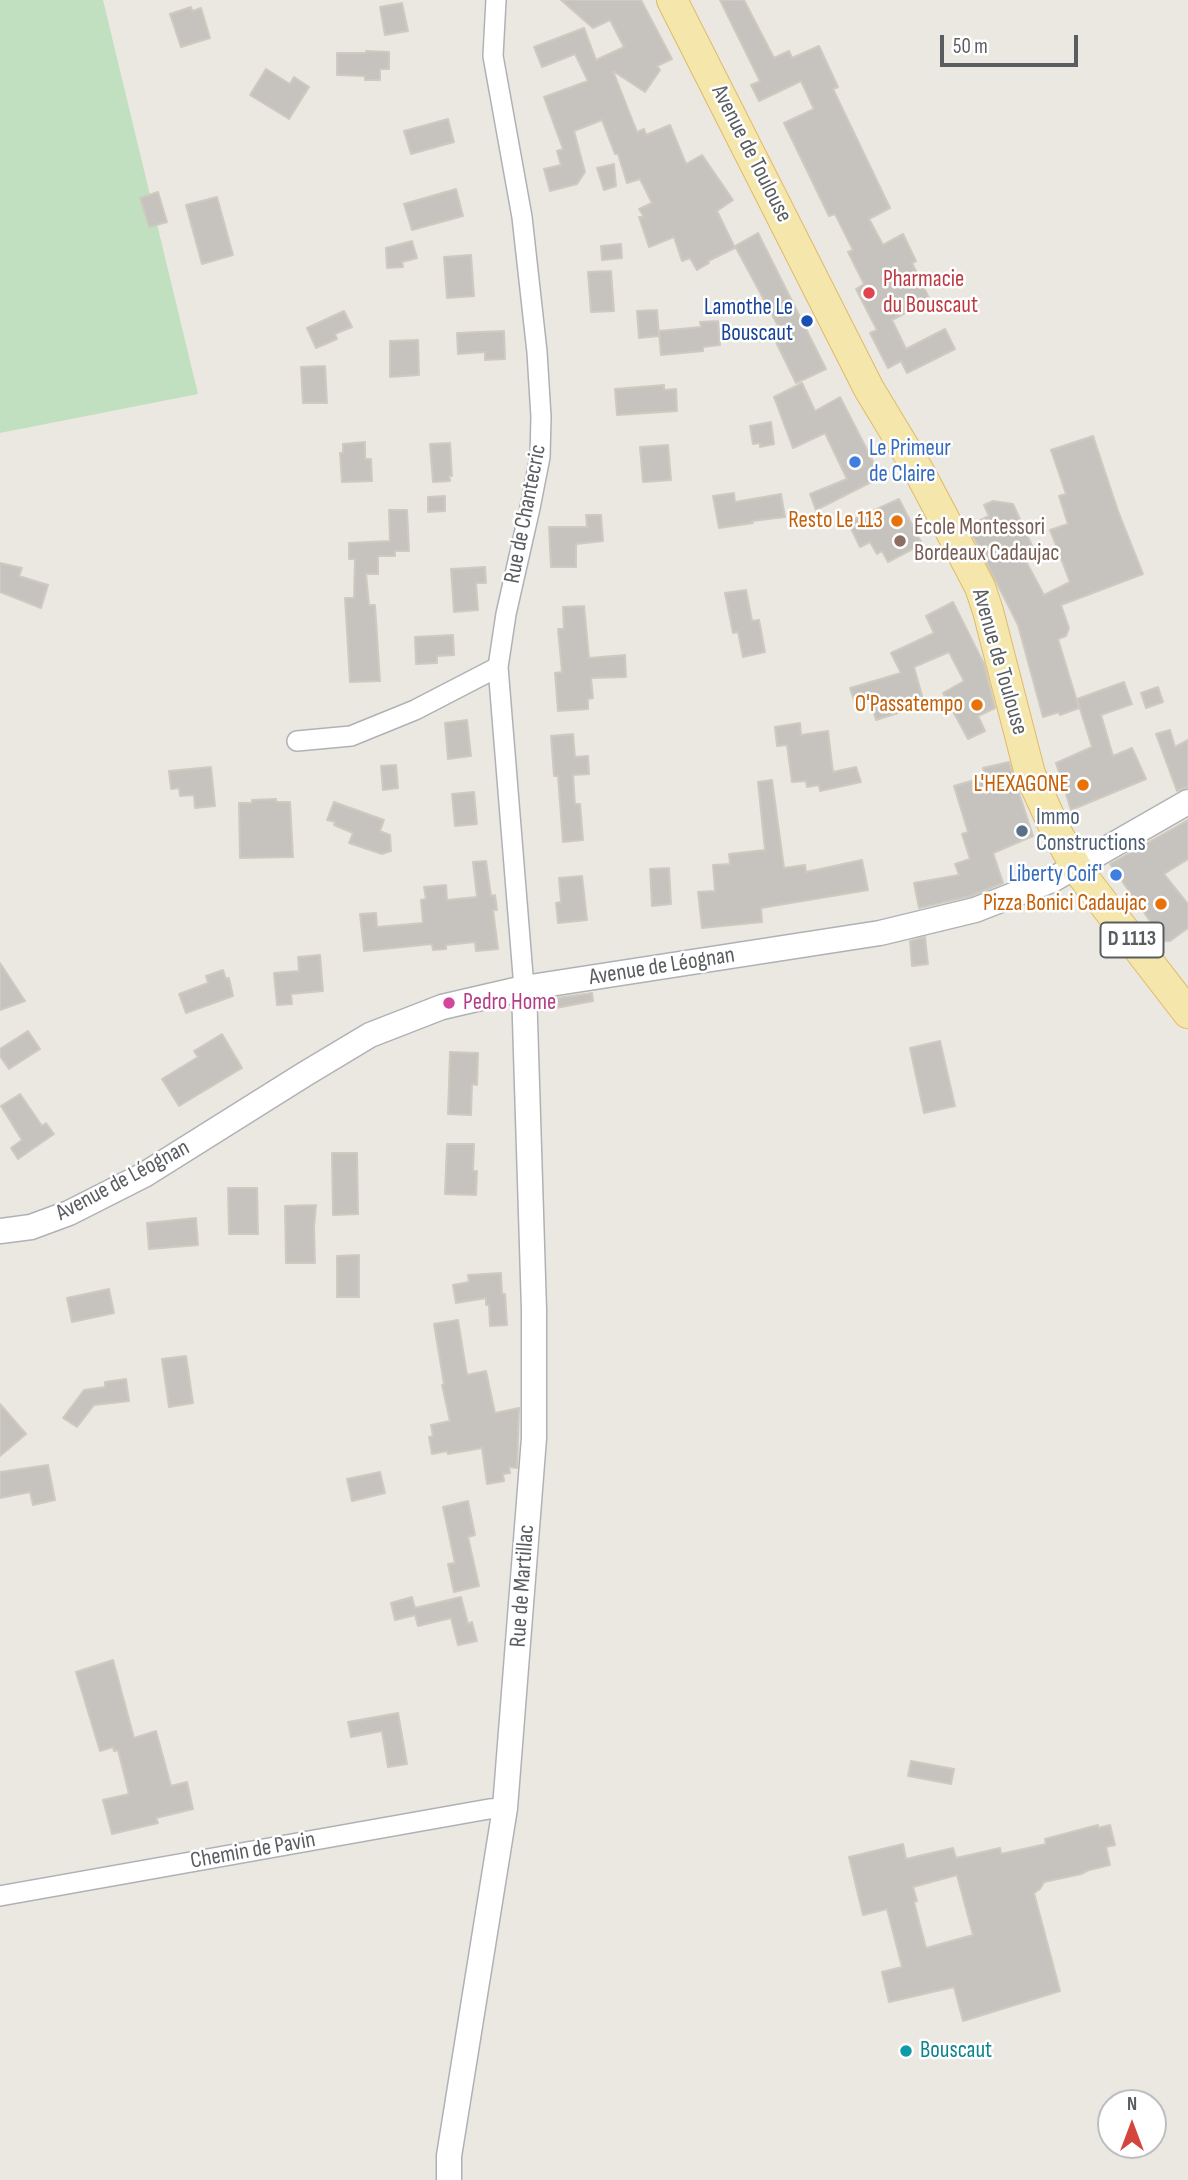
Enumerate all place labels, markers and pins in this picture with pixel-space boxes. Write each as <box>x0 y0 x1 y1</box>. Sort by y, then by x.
place label: Pharmacie du Bouscaut <box>883 266 978 320</box>
marker: Pharmacie du Bouscaut <box>861 285 877 301</box>
place label: Lamothe Le Bouscaut <box>704 294 793 348</box>
marker: Lamothe Le Bouscaut <box>799 313 815 329</box>
place label: Le Primeur de Claire <box>869 435 951 489</box>
marker: Le Primeur de Claire <box>847 454 863 470</box>
place label: Resto Le 113 <box>788 507 883 535</box>
marker: Resto Le 113 <box>889 513 905 529</box>
place label: École Montessori Bordeaux Cadaujac <box>914 514 1059 568</box>
marker: École Montessori Bordeaux Cadaujac <box>892 533 908 549</box>
place label: O'Passatempo <box>855 691 963 719</box>
marker: O'Passatempo <box>969 697 985 713</box>
place label: L'HEXAGONE <box>973 771 1069 799</box>
marker: L'HEXAGONE <box>1075 777 1091 793</box>
place label: Immo Constructions <box>1036 804 1146 858</box>
marker: Immo Constructions <box>1014 823 1030 839</box>
place label: Liberty Coif' <box>1008 861 1102 889</box>
marker: Liberty Coif' <box>1108 867 1124 883</box>
place label: Pizza Bonici Cadaujac <box>983 890 1147 918</box>
marker: Pizza Bonici Cadaujac <box>1153 896 1169 912</box>
place label: Pedro Home <box>463 989 556 1017</box>
marker: Pedro Home <box>441 995 457 1011</box>
place label: Bouscaut <box>920 2037 992 2065</box>
marker: Bouscaut <box>898 2043 914 2059</box>

